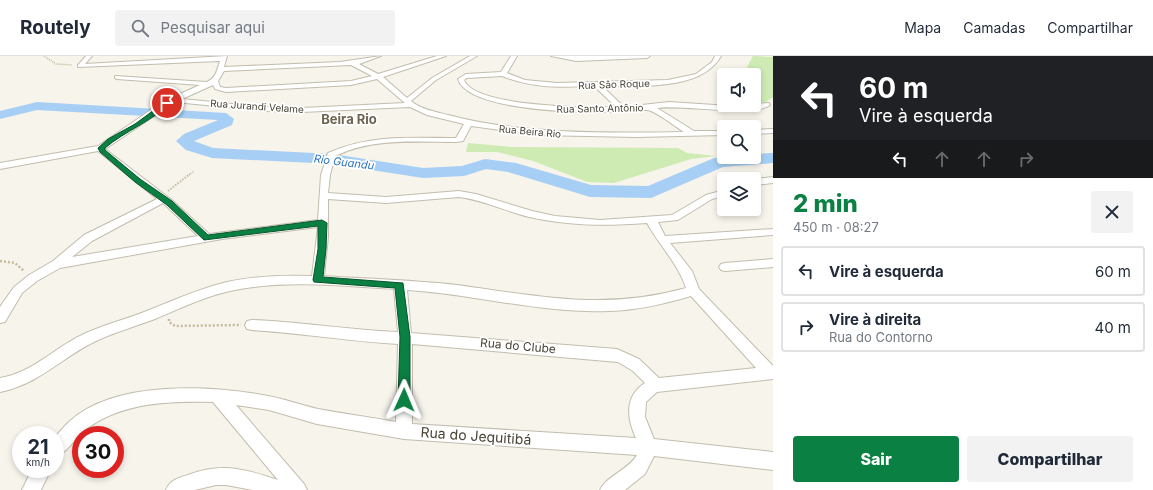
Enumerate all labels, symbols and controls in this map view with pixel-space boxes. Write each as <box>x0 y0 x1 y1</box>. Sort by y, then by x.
search box <box>115 10 395 46</box>
text: Routely <box>20 16 91 39</box>
icon: search <box>129 17 151 39</box>
text: Pesquisar aqui <box>161 18 265 37</box>
text: Mapa <box>904 19 941 36</box>
text: Camadas <box>963 19 1025 36</box>
text: Compartilhar <box>1047 19 1133 36</box>
map controls <box>717 68 761 216</box>
button: sound <box>717 68 761 112</box>
text: 60 m <box>859 71 928 105</box>
icon: left <box>793 72 845 124</box>
street label: Rua Sâo Roque <box>578 77 650 91</box>
pin <box>150 86 184 120</box>
icon: arrive <box>156 92 178 114</box>
street label: Rua Jurandi Velame <box>210 97 304 115</box>
street label: Rua Santo Antônio <box>556 101 644 115</box>
text: Vire à esquerda <box>859 105 993 126</box>
district label: Beira Rio <box>321 111 377 127</box>
button: search <box>717 120 761 164</box>
street label: Rua Beira Rio <box>498 122 562 140</box>
icon: left <box>889 148 911 170</box>
icon: ahead <box>931 148 953 170</box>
icon: ahead <box>973 148 995 170</box>
icon: right <box>1015 148 1037 170</box>
water label: Rio Guandu <box>313 151 375 173</box>
button: layers <box>717 172 761 216</box>
text: 2 min <box>793 189 858 218</box>
button: close <box>1091 191 1133 233</box>
text: 450 m · 08:27 <box>793 219 879 235</box>
icon: left <box>795 260 817 282</box>
text: Vire à esquerda <box>829 262 944 281</box>
text: 60 m <box>1095 262 1131 281</box>
text: Vire à direita <box>829 310 921 329</box>
icon: right <box>795 316 817 338</box>
text: 40 m <box>1094 318 1131 337</box>
text: Rua do Contorno <box>829 329 933 345</box>
street label: Rua do Clube <box>480 335 557 356</box>
position arrow <box>383 379 425 421</box>
street label: Rua do Jequitibá <box>420 423 532 448</box>
speed limit sign: 30 <box>72 426 124 478</box>
text: 21 <box>27 435 49 459</box>
button: Sair <box>793 436 959 482</box>
button: Compartilhar <box>967 436 1133 482</box>
text: km/h <box>26 456 50 468</box>

